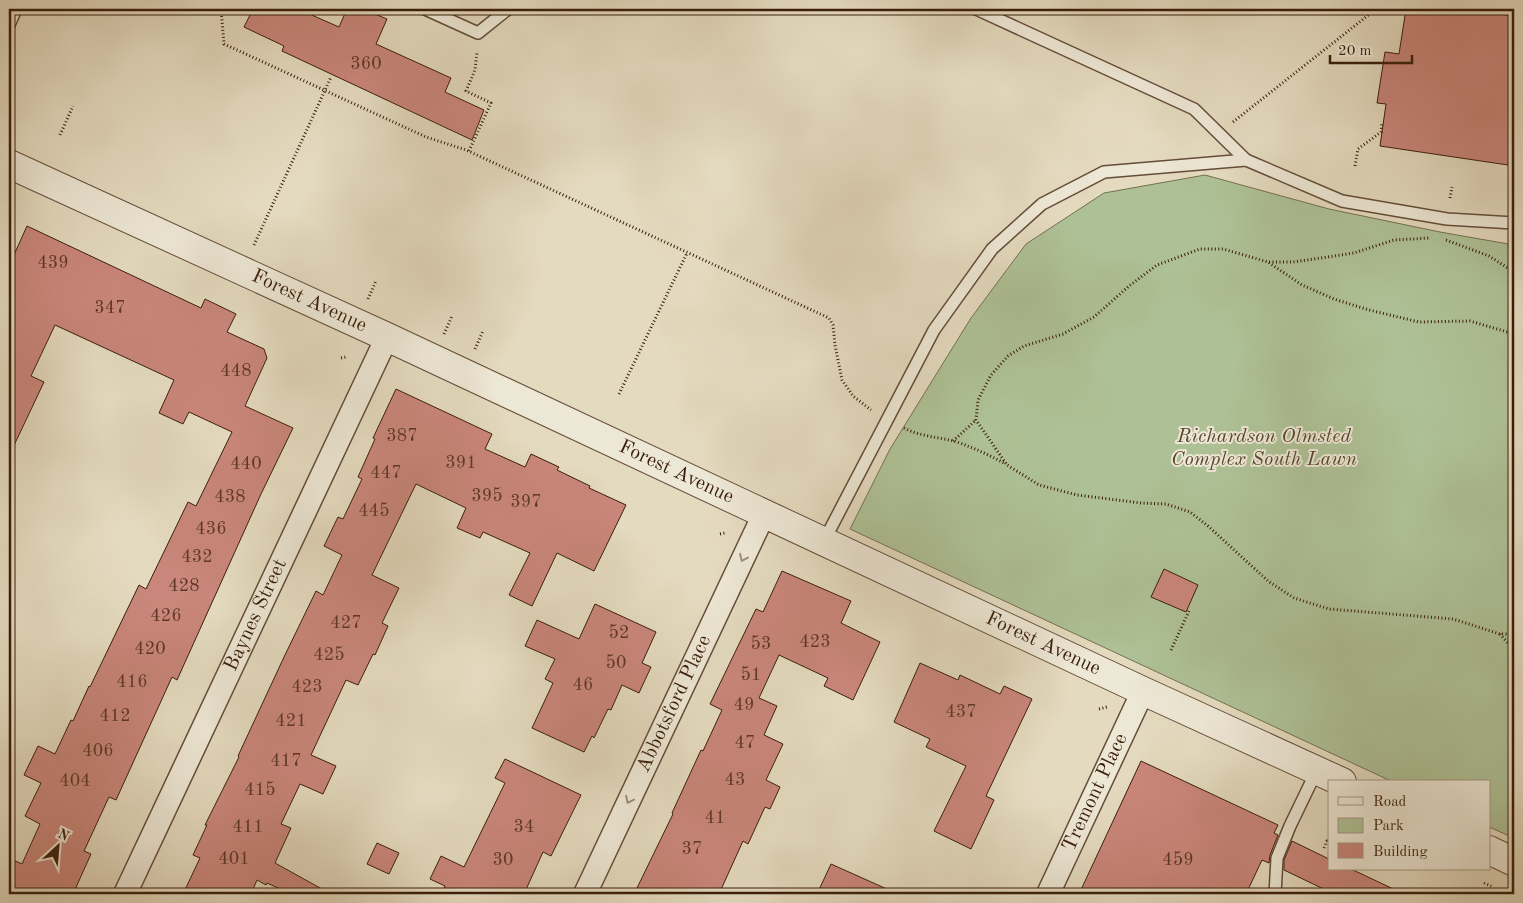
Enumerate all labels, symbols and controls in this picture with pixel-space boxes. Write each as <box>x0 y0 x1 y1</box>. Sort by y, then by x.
scale bar <box>1330 32 1413 64</box>
text: 20 m <box>1338 44 1372 59</box>
house number: 360 <box>350 55 382 73</box>
house number: 439 <box>37 254 69 272</box>
street label: Forest Avenue <box>248 266 370 336</box>
house number: 347 <box>94 299 126 317</box>
house number: 448 <box>220 362 252 380</box>
house number: 387 <box>386 427 418 445</box>
park label: Richardson Olmsted Complex South Lawn <box>1171 427 1357 470</box>
street label: Forest Avenue <box>616 437 737 508</box>
house number: 391 <box>445 454 477 472</box>
house number: 440 <box>230 455 262 473</box>
house number: 447 <box>370 464 402 482</box>
house number: 395 <box>471 487 503 505</box>
house number: 438 <box>214 488 246 506</box>
house number: 397 <box>510 493 542 511</box>
house number: 445 <box>358 502 390 520</box>
house number: 436 <box>195 520 227 538</box>
house number: 432 <box>181 548 213 566</box>
one-way arrow <box>739 553 749 562</box>
street label: Baynes Street <box>221 556 291 674</box>
house number: 428 <box>168 577 200 595</box>
house number: 426 <box>150 607 182 625</box>
street label: Forest Avenue <box>982 609 1103 680</box>
house number: 427 <box>330 614 362 632</box>
house number: 52 <box>609 624 629 642</box>
street label: Abbotsford Place <box>634 632 715 776</box>
house number: 423 <box>799 633 831 651</box>
house number: 53 <box>751 635 771 653</box>
house number: 420 <box>134 640 166 658</box>
house number: 425 <box>313 646 345 664</box>
house number: 50 <box>606 654 626 672</box>
house number: 51 <box>741 666 761 684</box>
house number: 416 <box>116 673 148 691</box>
house number: 46 <box>573 676 593 694</box>
house number: 423 <box>291 678 323 696</box>
house number: 49 <box>734 696 754 714</box>
house number: 437 <box>945 703 977 721</box>
house number: 412 <box>99 707 131 725</box>
house number: 421 <box>275 712 307 730</box>
street label: Tremont Place <box>1059 730 1132 855</box>
house number: 47 <box>735 734 755 752</box>
house number: 406 <box>82 742 114 760</box>
house number: 417 <box>270 752 302 770</box>
house number: 43 <box>725 771 745 789</box>
house number: 404 <box>59 772 91 790</box>
legend <box>1328 780 1490 870</box>
house number: 415 <box>244 781 276 799</box>
one-way arrow <box>625 795 636 804</box>
text: Road <box>1373 795 1407 810</box>
house number: 41 <box>705 809 725 827</box>
house number: 411 <box>232 818 264 836</box>
house number: 34 <box>514 818 534 836</box>
text: Park <box>1373 819 1404 834</box>
north arrow <box>32 820 82 870</box>
text: N <box>55 827 71 844</box>
house number: 37 <box>682 840 702 858</box>
text: Building <box>1373 845 1428 860</box>
house number: 401 <box>218 850 250 868</box>
house number: 30 <box>493 851 513 869</box>
house number: 459 <box>1162 851 1194 869</box>

